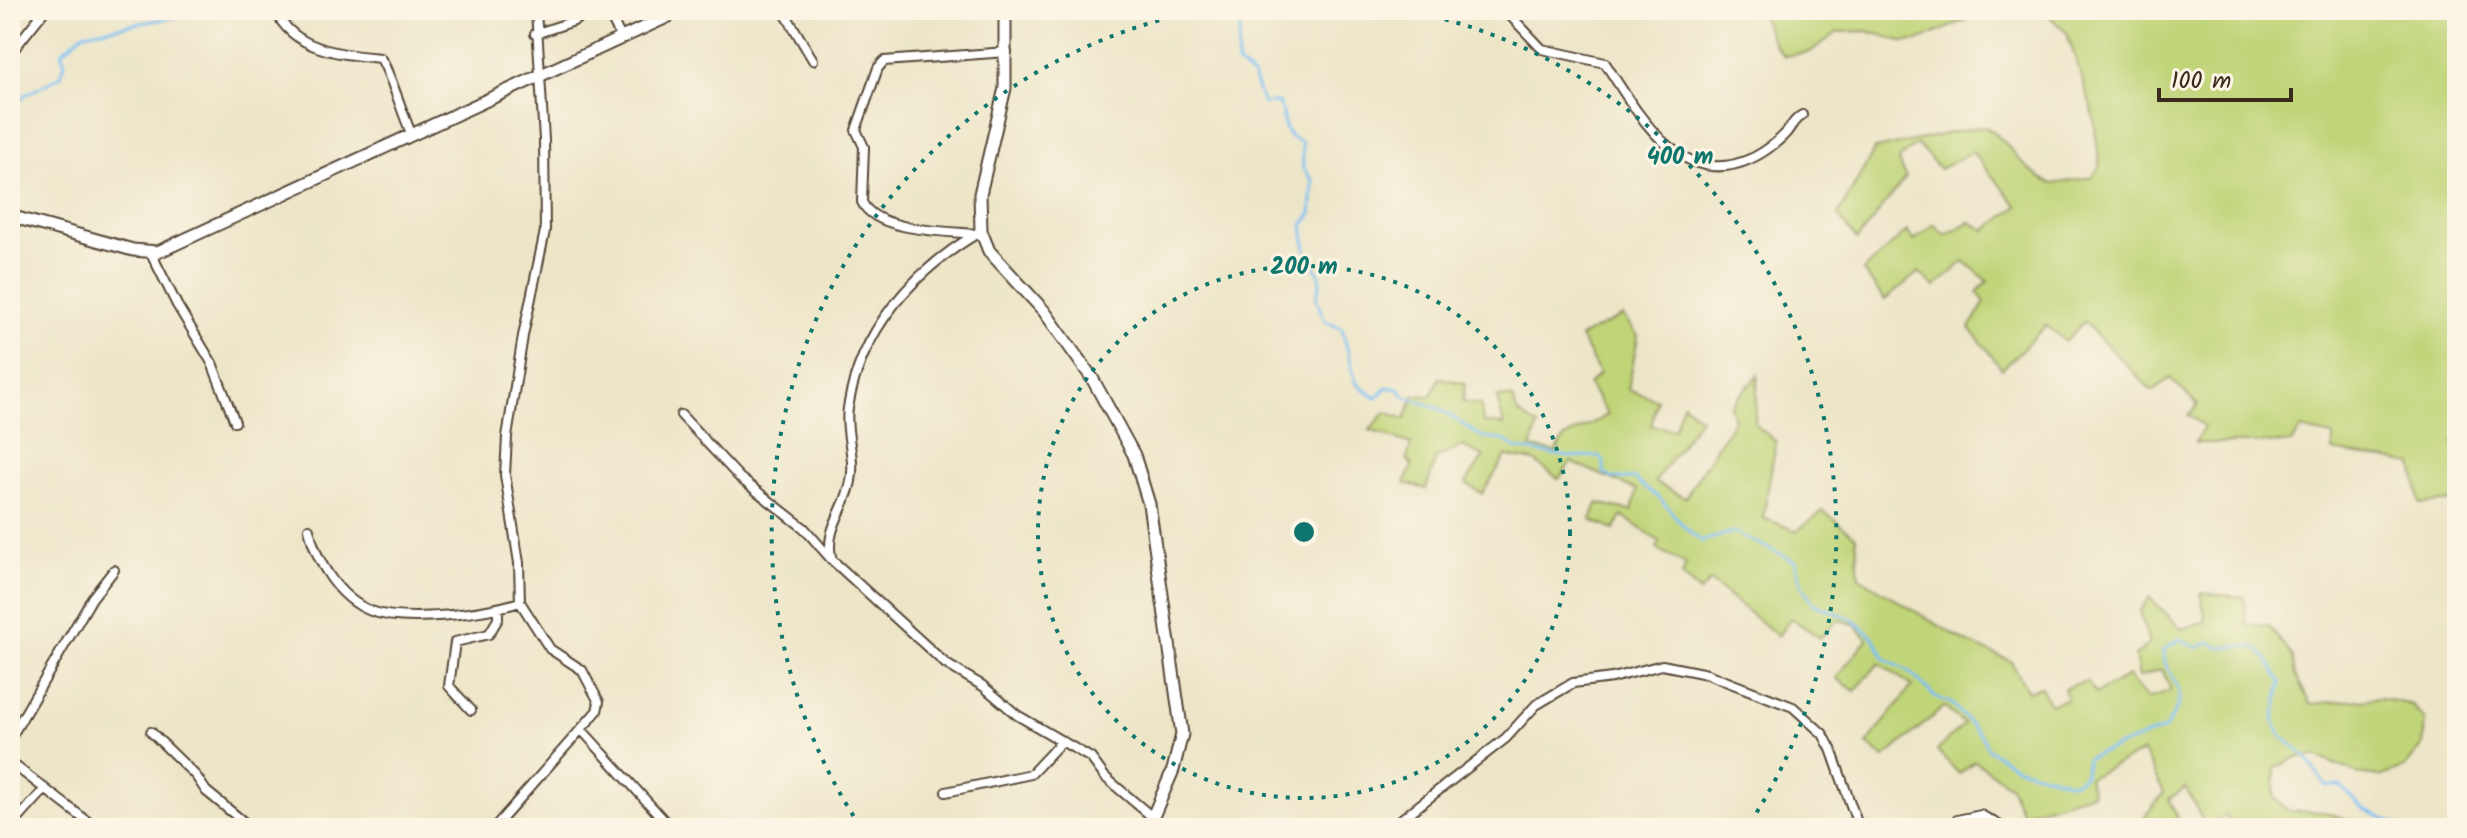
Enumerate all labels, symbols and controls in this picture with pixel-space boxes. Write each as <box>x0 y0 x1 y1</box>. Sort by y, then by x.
scale bar <box>2159 52 2291 102</box>
text: 100 m <box>2171 62 2231 101</box>
text: 400 m <box>1647 138 1713 177</box>
text: 200 m <box>1270 248 1338 287</box>
centre of rings <box>1290 518 1318 546</box>

